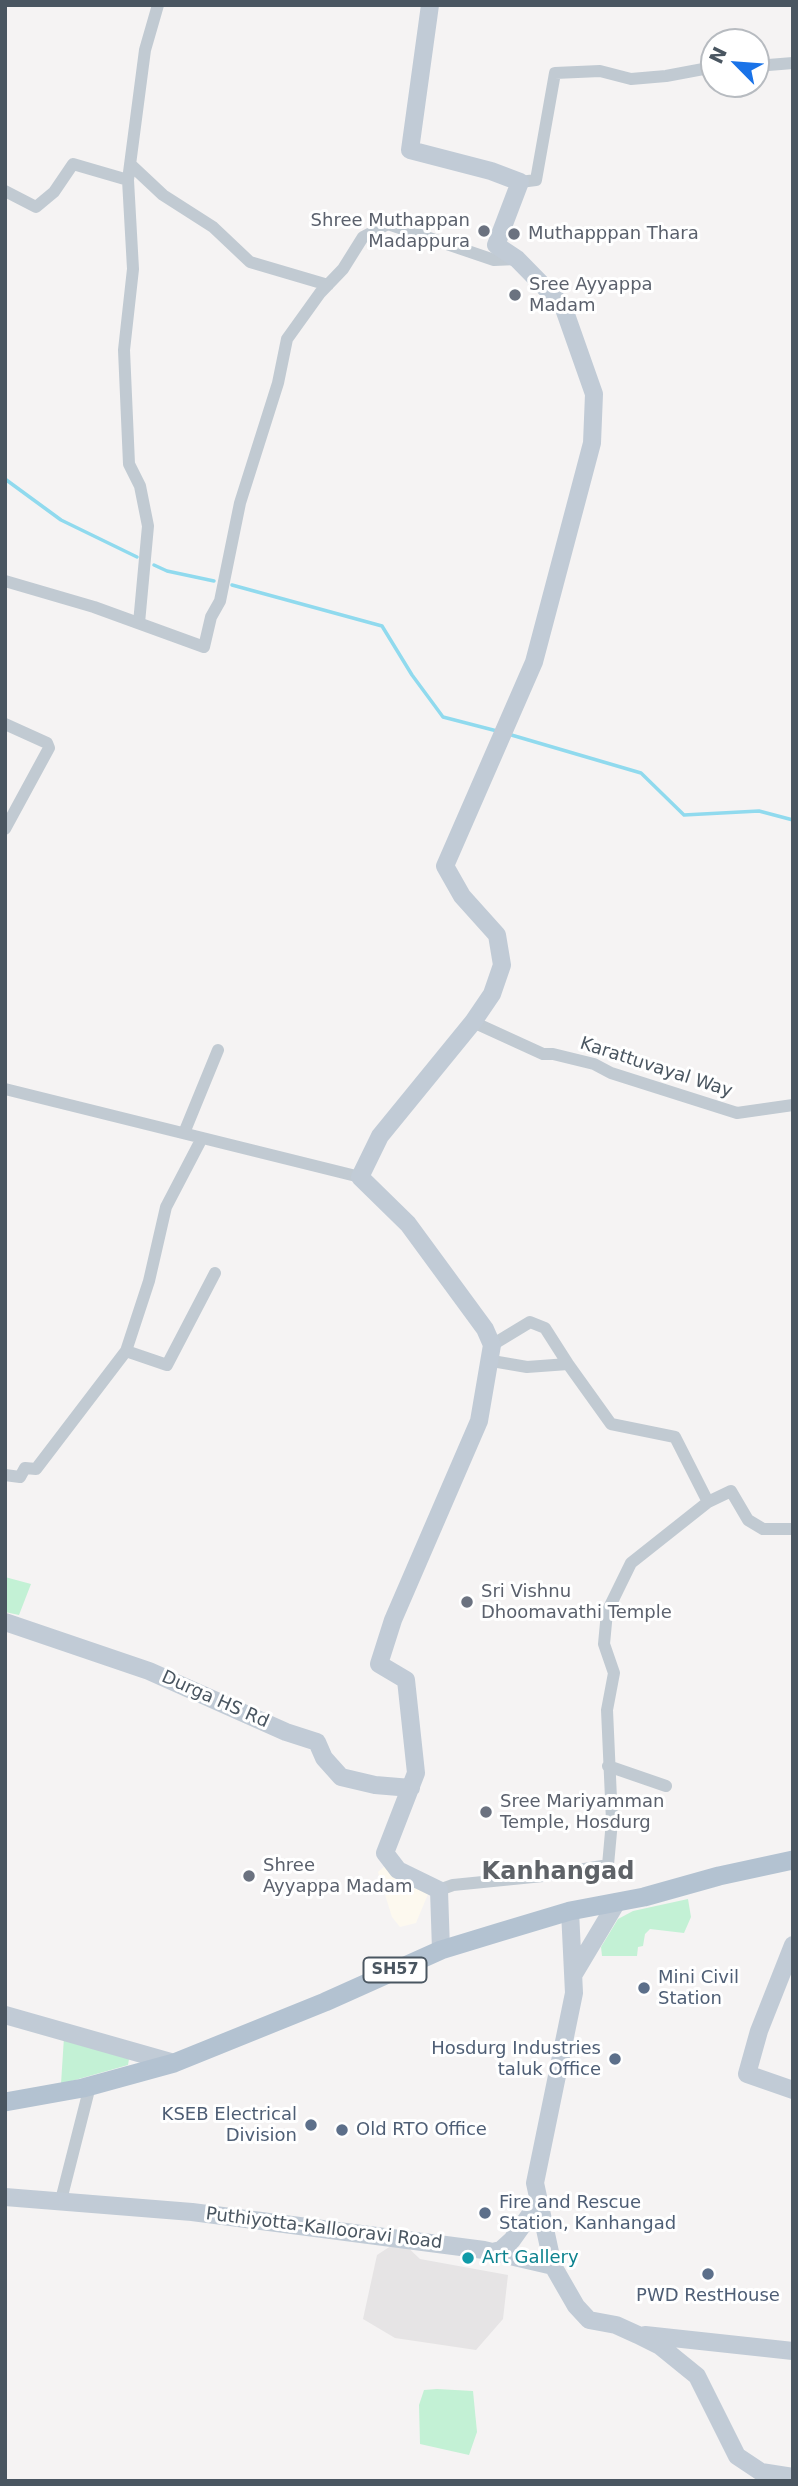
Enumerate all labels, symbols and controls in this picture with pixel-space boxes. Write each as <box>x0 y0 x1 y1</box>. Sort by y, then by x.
north arrow <box>700 28 770 98</box>
text: N <box>704 43 731 67</box>
place label: Shree Muthappan Madappura <box>311 210 470 252</box>
marker: Shree Muthappan Madappura <box>476 223 492 239</box>
place label: Muthapppan Thara <box>528 223 699 245</box>
marker: Muthapppan Thara <box>506 226 522 242</box>
place label: Sree Ayyappa Madam <box>529 274 653 316</box>
marker: Sree Ayyappa Madam <box>507 287 523 303</box>
street label: Karattuvayal Way <box>577 1033 735 1103</box>
place label: Sri Vishnu Dhoomavathi Temple <box>481 1581 672 1624</box>
marker: Sri Vishnu Dhoomavathi Temple <box>459 1594 475 1610</box>
street label: Durga HS Rd <box>158 1667 272 1733</box>
place label: Sree Mariyamman Temple, Hosdurg <box>500 1791 664 1834</box>
marker: Sree Mariyamman Temple, Hosdurg <box>478 1804 494 1820</box>
place label: Shree Ayyappa Madam <box>263 1855 413 1898</box>
district label: Kanhangad <box>482 1859 634 1887</box>
marker: Shree Ayyappa Madam <box>241 1868 257 1884</box>
road number: SH57 <box>364 1958 426 1982</box>
place label: Mini Civil Station <box>658 1967 739 2010</box>
marker: Mini Civil Station <box>636 1980 652 1996</box>
place label: Hosdurg Industries taluk Office <box>431 2038 601 2080</box>
marker: Hosdurg Industries taluk Office <box>607 2051 623 2067</box>
place label: KSEB Electrical Division <box>162 2104 297 2146</box>
marker: KSEB Electrical Division <box>303 2117 319 2133</box>
place label: Old RTO Office <box>356 2119 487 2141</box>
marker: Old RTO Office <box>334 2122 350 2138</box>
place label: Fire and Rescue Station, Kanhangad <box>499 2192 676 2234</box>
street label: Puthiyotta-Kallooravi Road <box>204 2204 444 2254</box>
marker: Fire and Rescue Station, Kanhangad <box>477 2205 493 2221</box>
place label: Art Gallery <box>482 2247 579 2269</box>
marker: Art Gallery <box>460 2250 476 2266</box>
marker: PWD RestHouse <box>700 2266 716 2282</box>
place label: PWD RestHouse <box>636 2285 780 2307</box>

